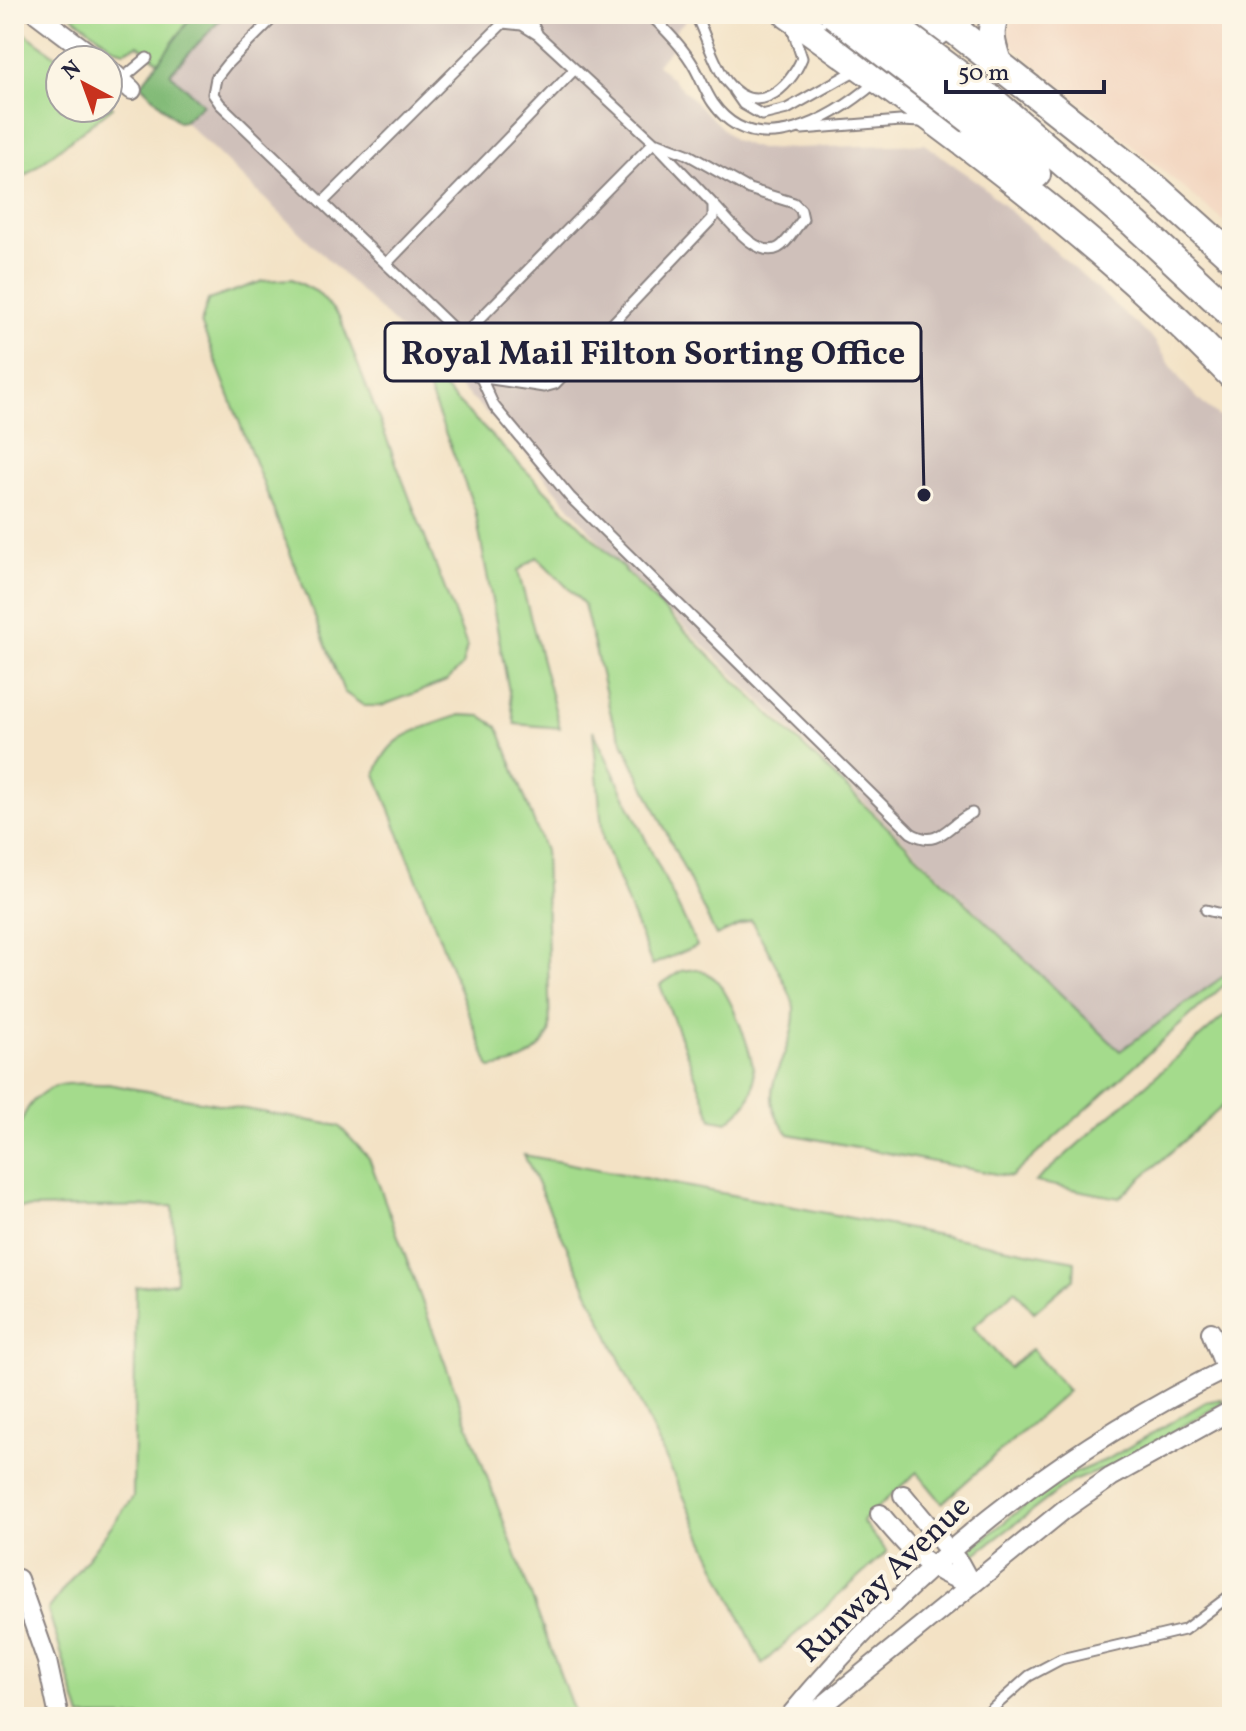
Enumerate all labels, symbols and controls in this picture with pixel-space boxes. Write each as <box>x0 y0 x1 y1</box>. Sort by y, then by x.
north arrow <box>44 44 124 124</box>
scale bar <box>946 44 1104 94</box>
text: N <box>56 54 89 88</box>
text: 50 m <box>958 57 1010 91</box>
callout: Royal Mail Filton Sorting Office <box>385 323 921 381</box>
text: Royal Mail Filton Sorting Office <box>401 332 905 379</box>
street label: Runway Avenue <box>789 1486 981 1674</box>

